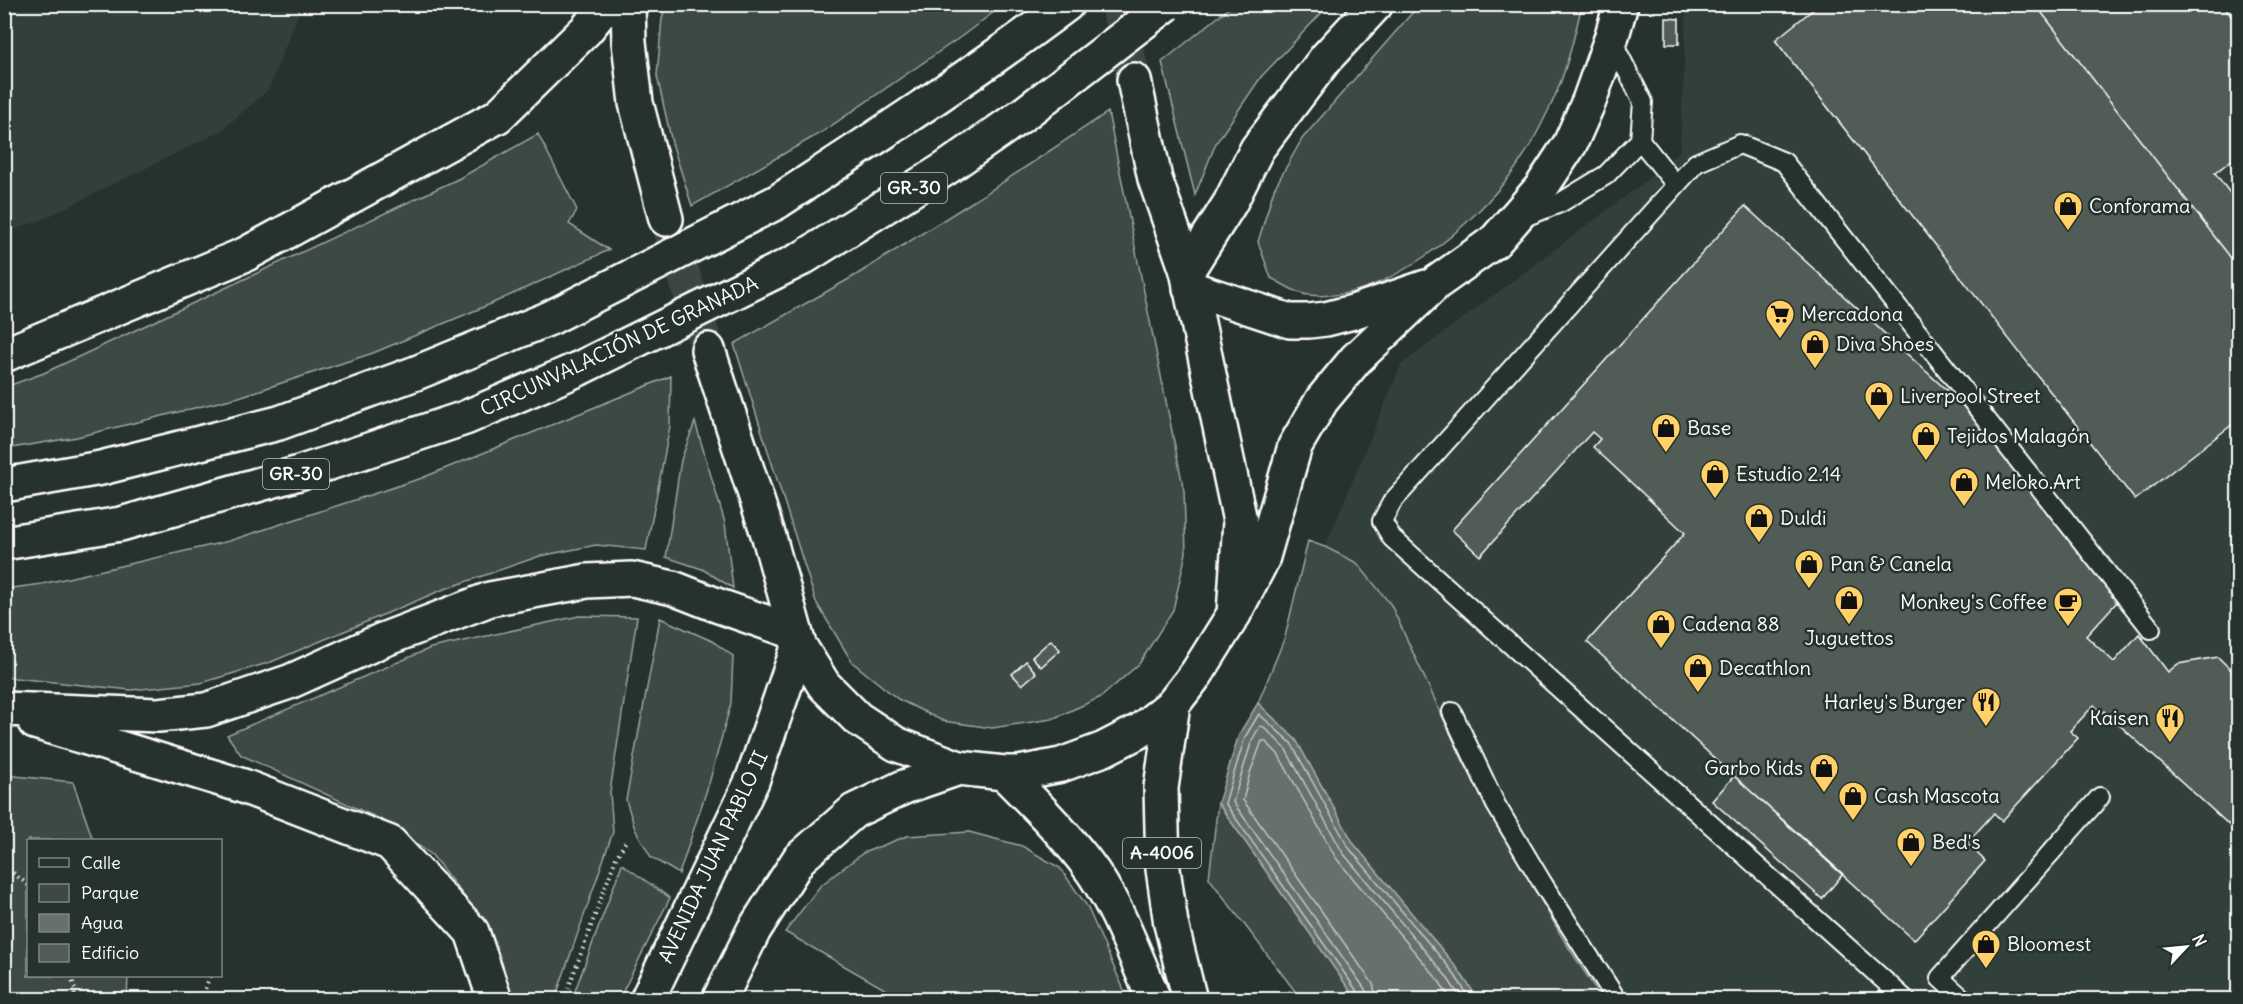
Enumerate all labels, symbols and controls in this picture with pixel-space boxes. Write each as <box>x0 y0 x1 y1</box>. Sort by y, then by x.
road number: GR-30 <box>881 173 947 203</box>
shop icon: Conforama <box>2052 190 2084 232</box>
place label: Conforama <box>2089 193 2191 218</box>
street label: CIRCUNVALACIÓN DE GRANADA <box>476 270 762 421</box>
supermarket icon: Mercadona <box>1764 298 1796 340</box>
place label: Mercadona <box>1801 301 1903 326</box>
shop icon: Diva Shoes <box>1799 328 1831 370</box>
place label: Diva Shoes <box>1836 331 1934 356</box>
shop icon: Liverpool Street <box>1863 380 1895 422</box>
place label: Liverpool Street <box>1900 383 2041 408</box>
shop icon: Base <box>1650 412 1682 454</box>
place label: Base <box>1687 415 1731 440</box>
shop icon: Tejidos Malagón <box>1910 420 1942 462</box>
place label: Tejidos Malagón <box>1947 423 2090 448</box>
shop icon: Estudio 2.14 <box>1699 458 1731 500</box>
road number: GR-30 <box>263 459 329 489</box>
place label: Estudio 2.14 <box>1736 461 1841 486</box>
shop icon: Meloko.Art <box>1948 466 1980 508</box>
place label: Meloko.Art <box>1985 469 2081 494</box>
shop icon: Duldi <box>1743 502 1775 544</box>
place label: Duldi <box>1780 505 1827 530</box>
shop icon: Pan & Canela <box>1793 548 1825 590</box>
place label: Pan & Canela <box>1830 551 1952 576</box>
shop icon: Juguettos <box>1833 584 1865 626</box>
cafe icon: Monkey's Coffee <box>2052 586 2084 628</box>
place label: Monkey's Coffee <box>1900 589 2047 614</box>
shop icon: Cadena 88 <box>1645 608 1677 650</box>
place label: Cadena 88 <box>1682 611 1780 636</box>
place label: Juguettos <box>1804 625 1894 650</box>
shop icon: Decathlon <box>1682 652 1714 694</box>
place label: Decathlon <box>1719 655 1811 680</box>
restaurant icon: Harley's Burger <box>1970 686 2002 728</box>
place label: Harley's Burger <box>1824 689 1965 714</box>
restaurant icon: Kaisen <box>2154 702 2186 744</box>
place label: Kaisen <box>2089 705 2149 730</box>
street label: AVENIDA JUAN PABLO II <box>652 747 773 967</box>
shop icon: Garbo Kids <box>1808 752 1840 794</box>
place label: Garbo Kids <box>1704 755 1803 780</box>
shop icon: Cash Mascota <box>1837 780 1869 822</box>
place label: Cash Mascota <box>1874 783 2000 808</box>
shop icon: Bed's <box>1895 826 1927 868</box>
place label: Bed's <box>1932 829 1981 854</box>
road number: A-4006 <box>1123 838 1201 868</box>
legend <box>27 839 222 977</box>
text: Calle <box>81 851 121 874</box>
text: Parque <box>81 881 139 904</box>
text: Agua <box>81 911 123 934</box>
north arrow <box>2156 917 2216 977</box>
shop icon: Bloomest <box>1970 928 2002 970</box>
place label: Bloomest <box>2007 931 2091 956</box>
text: N <box>2188 931 2211 950</box>
text: Edificio <box>81 941 139 964</box>

